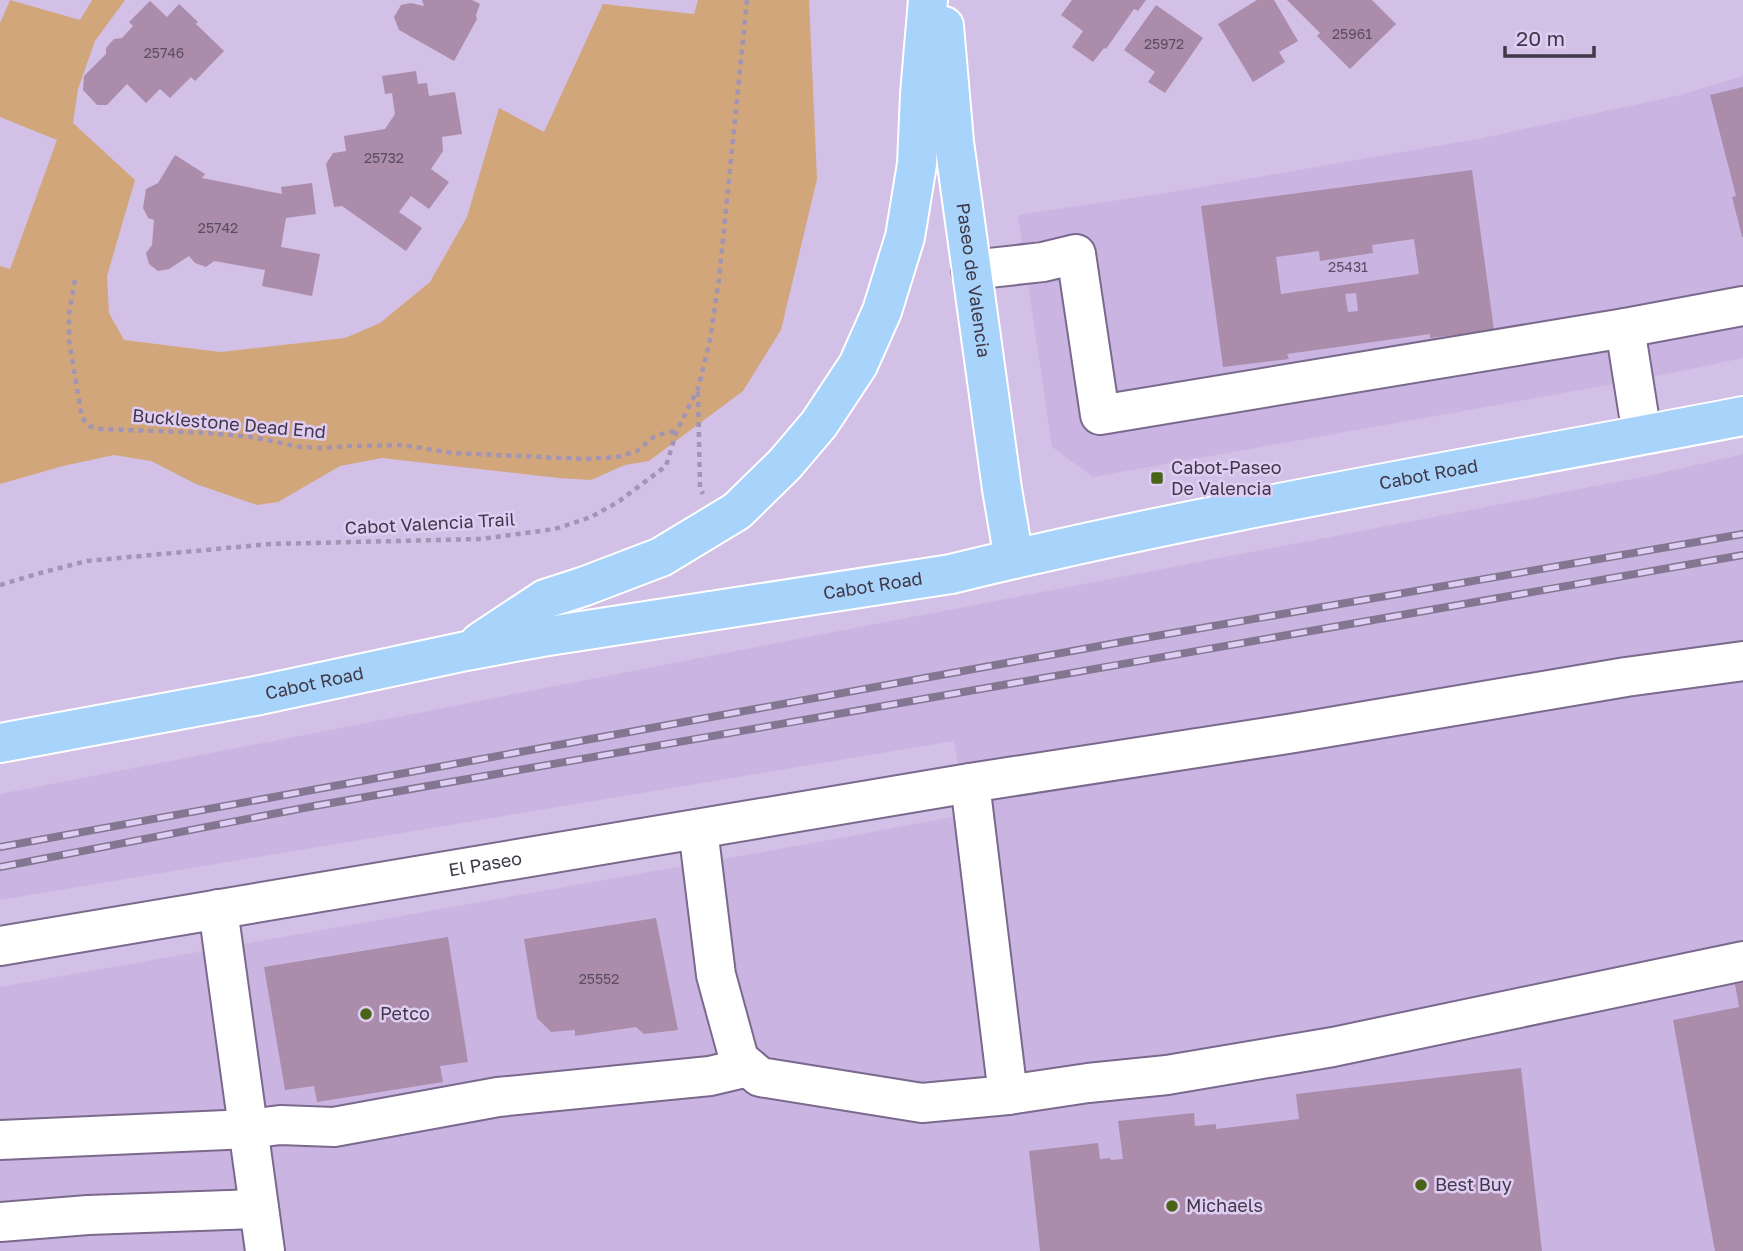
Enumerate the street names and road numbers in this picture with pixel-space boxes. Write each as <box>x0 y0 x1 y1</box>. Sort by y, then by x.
street label: Paseo de Valencia <box>953 201 996 359</box>
street label: Bucklestone Dead End <box>131 404 327 442</box>
street label: Cabot Road <box>1377 454 1480 494</box>
street label: Cabot Valencia Trail <box>344 508 516 538</box>
street label: Cabot Road <box>821 567 924 604</box>
street label: Cabot Road <box>263 661 365 704</box>
street label: El Paseo <box>447 847 523 880</box>

